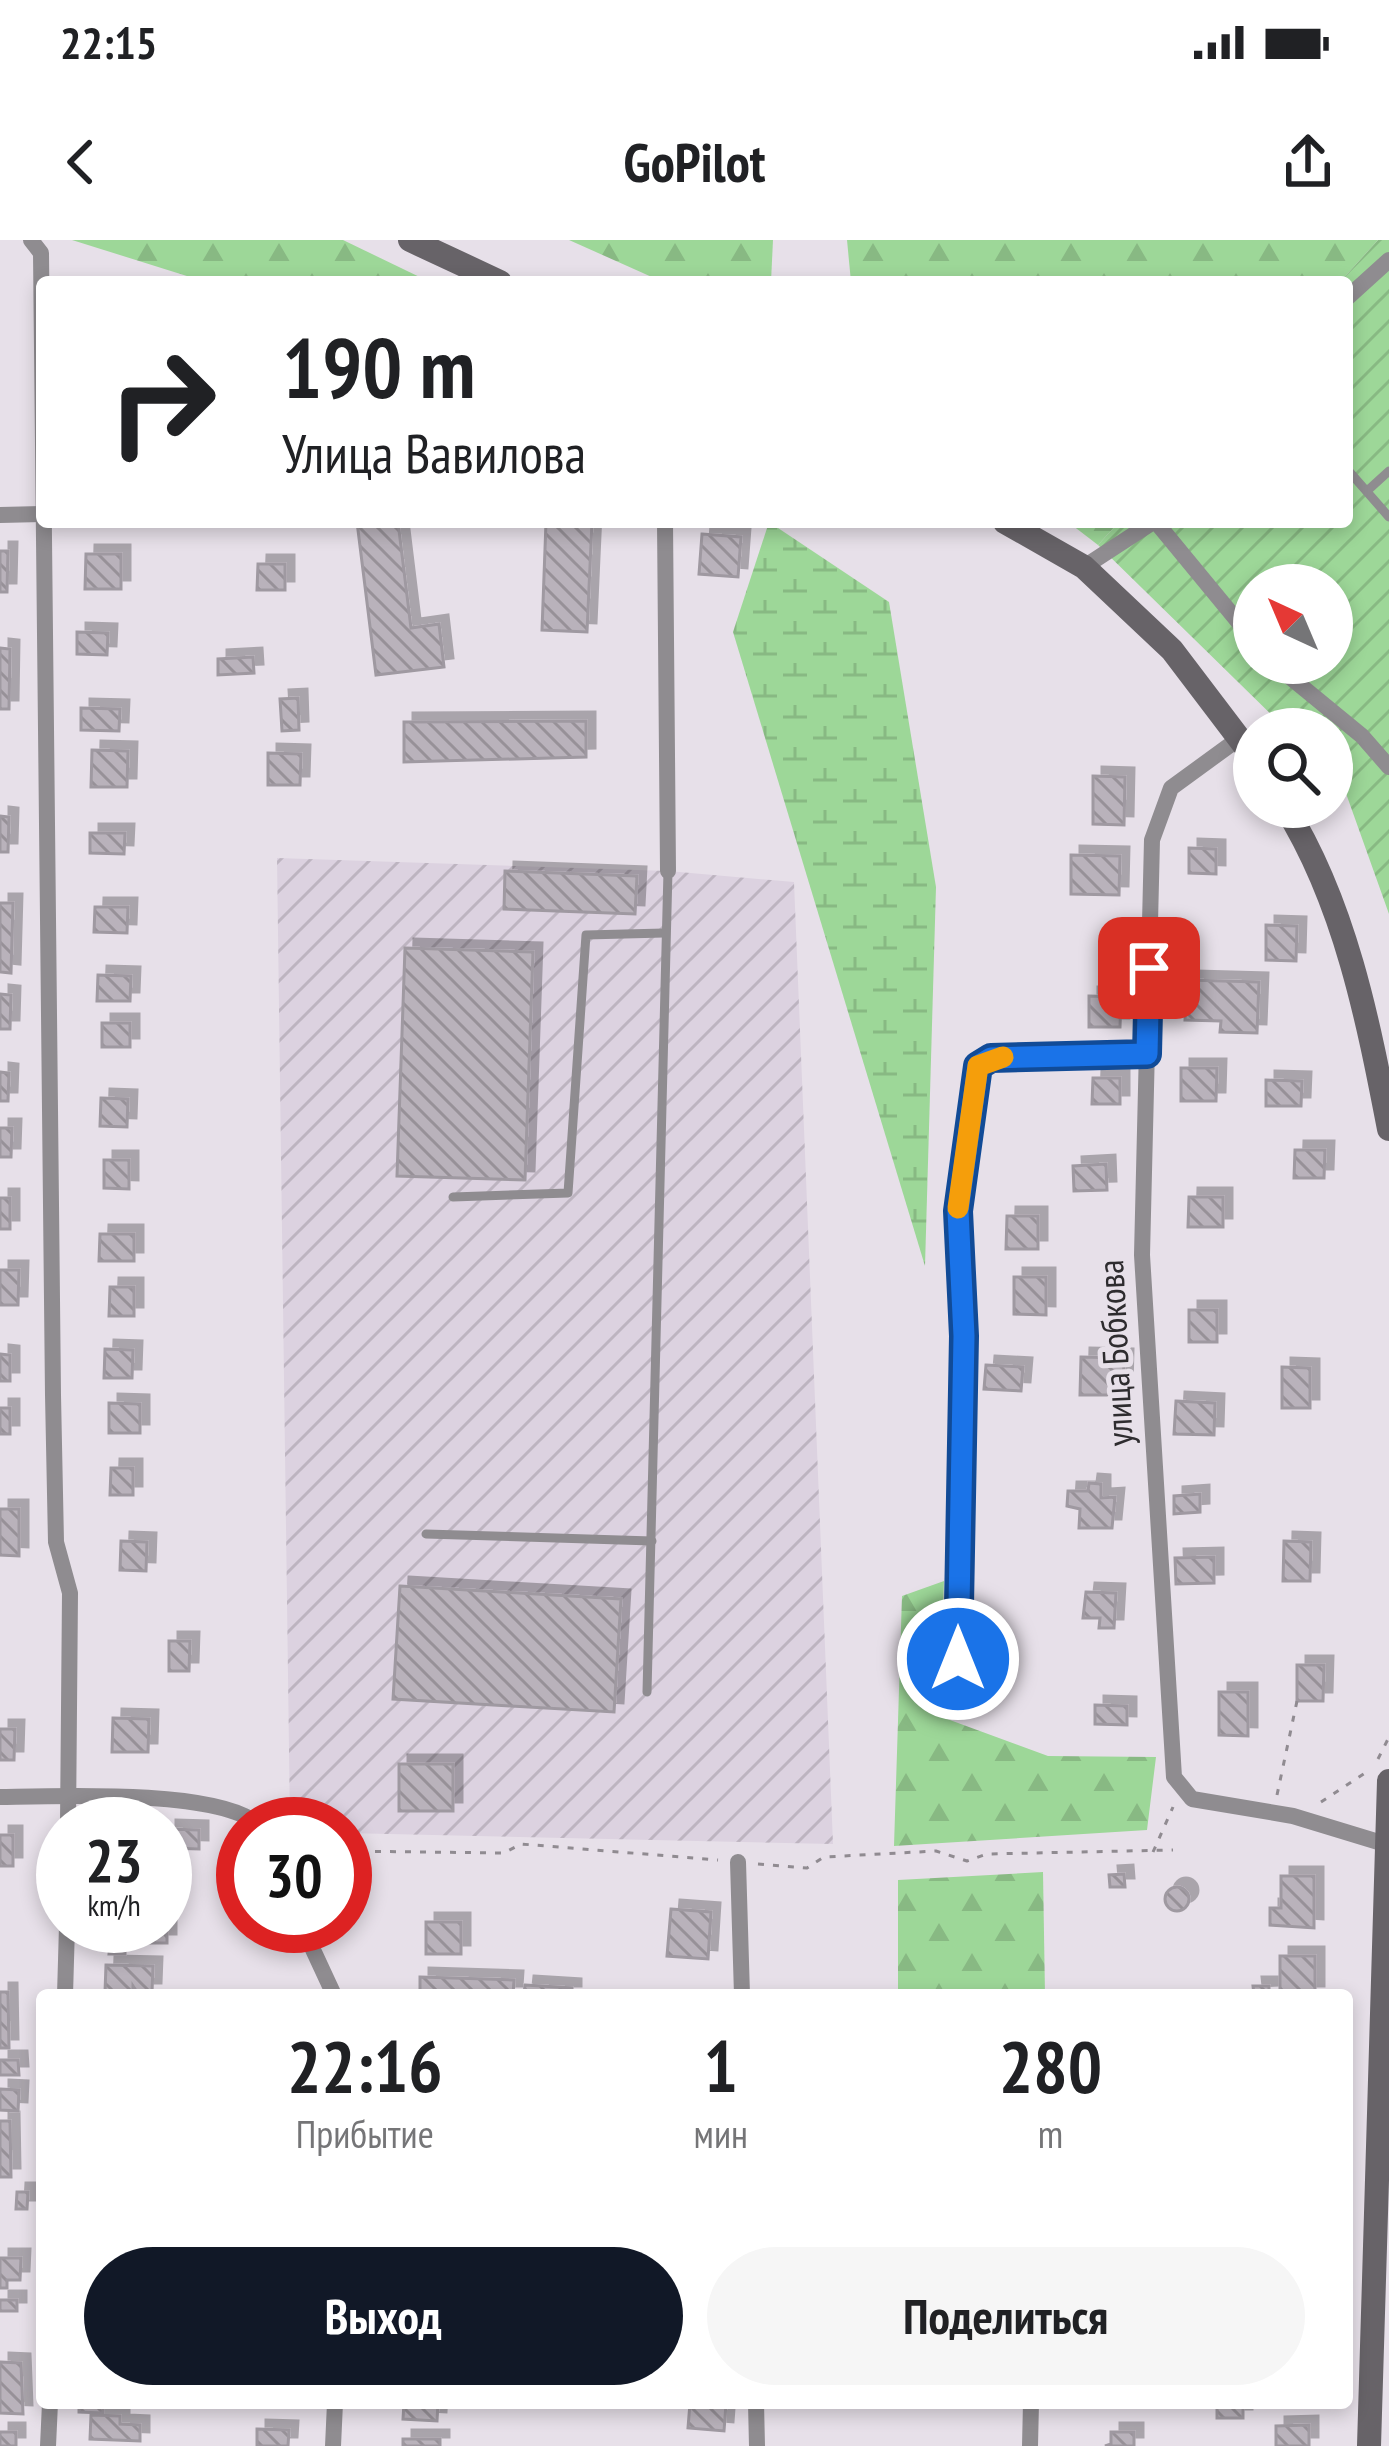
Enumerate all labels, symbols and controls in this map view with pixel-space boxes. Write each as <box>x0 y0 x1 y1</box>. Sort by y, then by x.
text: 22:15 <box>60 13 157 71</box>
text: GoPilot <box>624 127 765 197</box>
icon: back <box>48 129 114 195</box>
icon: share <box>1275 129 1341 195</box>
text: 190 m <box>282 312 475 421</box>
icon: right <box>84 324 240 480</box>
text: Улица Вавилова <box>282 418 586 488</box>
north arrow <box>1233 564 1353 684</box>
map controls <box>1233 564 1353 828</box>
button: search <box>1233 708 1353 828</box>
pin <box>1098 917 1200 1019</box>
icon: arrive <box>1116 935 1182 1001</box>
street label: улица Бобкова <box>1086 1259 1143 1447</box>
position arrow <box>895 1596 1021 1722</box>
speed limit sign: 30 <box>216 1797 372 1953</box>
text: 23 <box>85 1821 143 1899</box>
text: km/h <box>87 1885 141 1924</box>
text: 22:16 <box>287 2019 443 2112</box>
text: 1 <box>704 2019 738 2112</box>
text: 280 <box>999 2019 1102 2112</box>
text: Прибытие <box>296 2108 434 2159</box>
text: мин <box>694 2108 748 2159</box>
text: m <box>1038 2108 1063 2159</box>
button: Выход <box>84 2247 683 2385</box>
button: Поделиться <box>707 2247 1305 2385</box>

